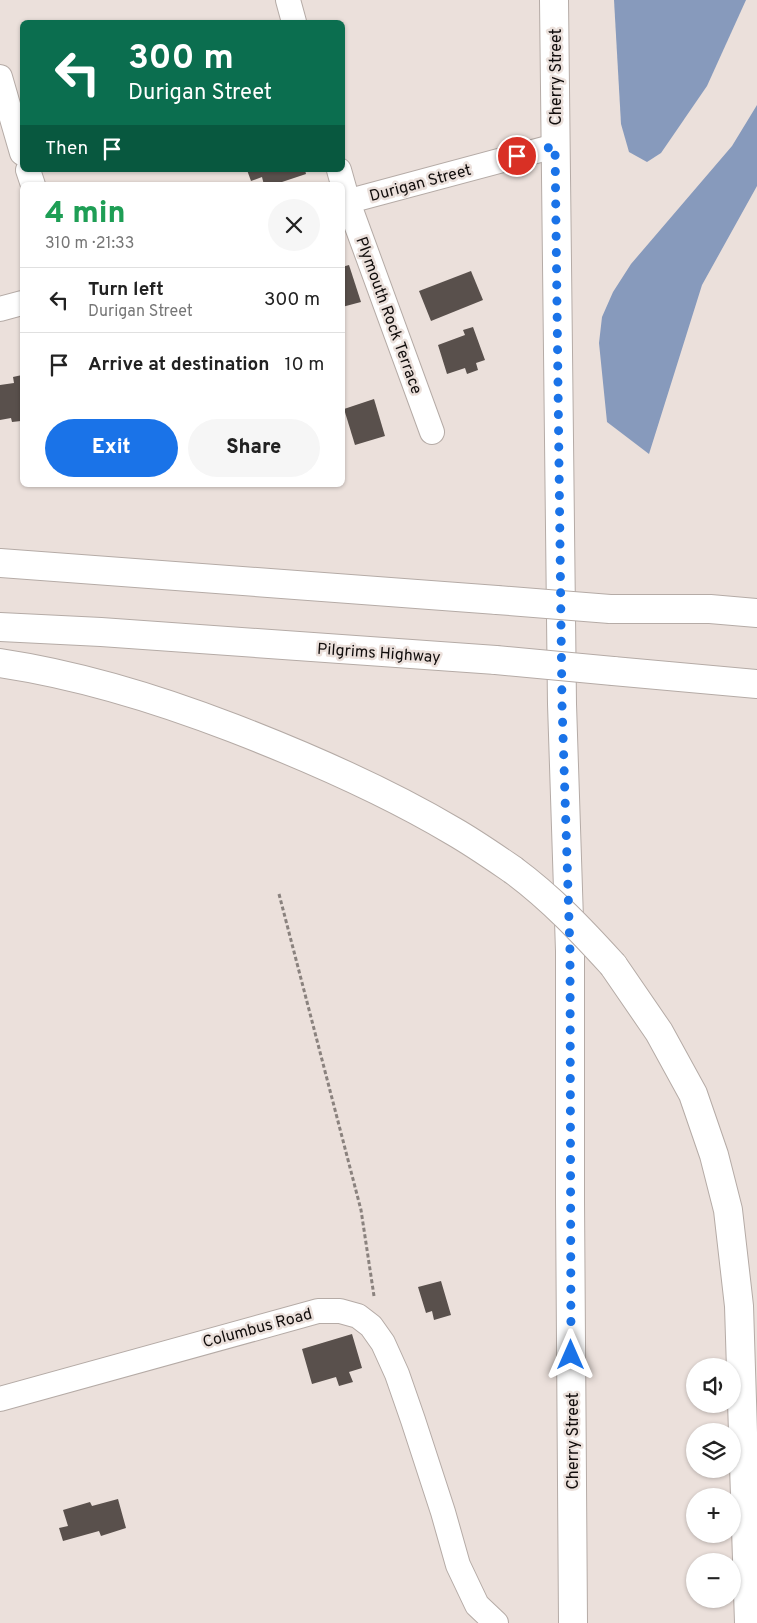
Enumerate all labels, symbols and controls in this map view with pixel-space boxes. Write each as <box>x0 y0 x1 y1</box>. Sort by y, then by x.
street label: Cherry Street <box>547 28 567 126</box>
text: 300 m <box>128 37 234 81</box>
icon: left <box>45 40 110 105</box>
text: Durigan Street <box>128 80 272 107</box>
icon: arrive <box>98 135 126 163</box>
pin <box>496 135 538 177</box>
text: Then <box>45 137 88 161</box>
icon: arrive <box>503 142 531 170</box>
street label: Durigan Street <box>367 161 474 207</box>
text: 4 min <box>45 196 126 233</box>
button: close <box>268 199 320 251</box>
text: 310 m · 21:33 <box>45 234 134 254</box>
street label: Plymouth Rock Terrace <box>350 234 426 397</box>
text: Turn left <box>88 278 164 302</box>
icon: left <box>45 286 73 314</box>
text: 300 m <box>264 288 320 312</box>
text: Durigan Street <box>88 302 193 322</box>
icon: arrive <box>45 351 73 379</box>
text: Arrive at destination <box>88 353 269 377</box>
text: 10 m <box>284 353 324 377</box>
button: Exit <box>45 419 178 477</box>
button: Share <box>188 419 320 477</box>
street label: Pilgrims Highway <box>316 640 441 668</box>
street label: Columbus Road <box>201 1305 314 1353</box>
position arrow <box>544 1328 596 1380</box>
map controls <box>686 1358 741 1608</box>
button: sound <box>686 1358 741 1413</box>
street label: Cherry Street <box>564 1392 584 1490</box>
button: layers <box>686 1423 741 1478</box>
button: + <box>686 1488 741 1543</box>
button: − <box>686 1553 741 1608</box>

